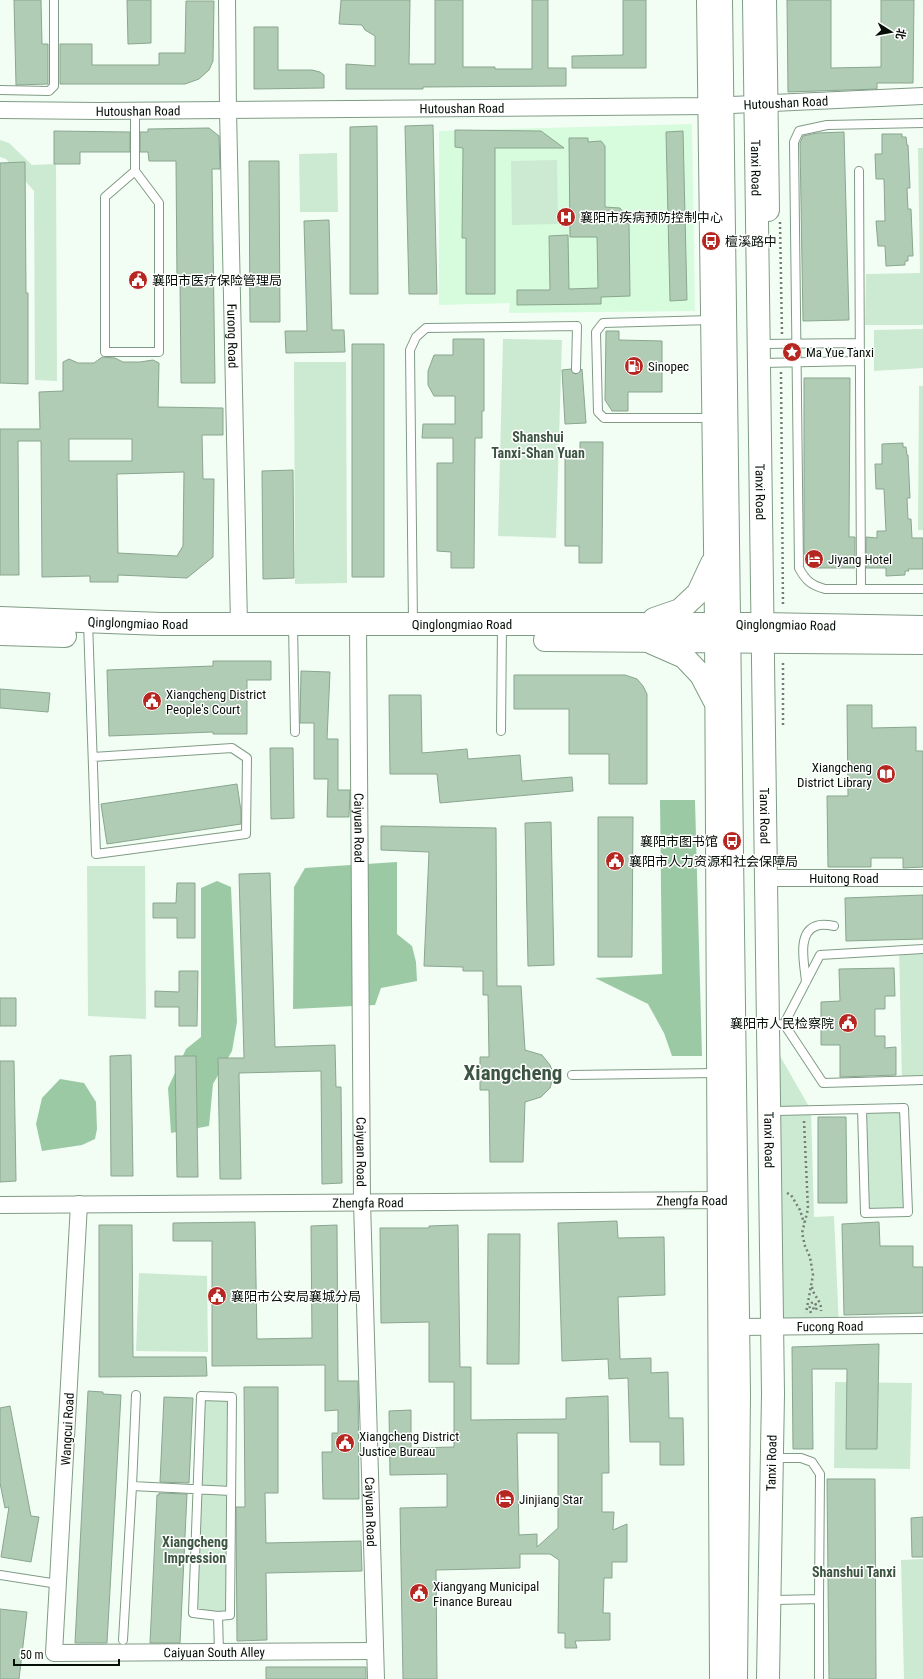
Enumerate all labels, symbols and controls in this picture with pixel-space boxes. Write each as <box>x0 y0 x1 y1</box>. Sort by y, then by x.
north arrow <box>871 12 911 52</box>
text: 北 <box>893 27 908 40</box>
street label: Hutoushan Road <box>743 93 829 112</box>
street label: Hutoushan Road <box>420 101 504 116</box>
street label: Hutoushan Road <box>96 103 180 119</box>
street label: Tanxi Road <box>748 140 764 196</box>
hospital icon: 襄阳市疾病预防控制中心 <box>555 206 577 228</box>
place label: 襄阳市疾病预防控制中心 <box>580 210 723 225</box>
bus stop icon: 檀溪路中 <box>700 230 722 252</box>
place label: 檀溪路中 <box>725 234 777 249</box>
public building icon: 襄阳市医疗保险管理局 <box>127 269 149 291</box>
place label: 襄阳市医疗保险管理局 <box>152 273 282 288</box>
street label: Furong Road <box>224 303 241 368</box>
place icon: Ma Yue Tanxi <box>781 341 803 363</box>
place label: Ma Yue Tanxi <box>806 345 874 360</box>
fuel station icon: Sinopec <box>623 355 645 377</box>
place label: Sinopec <box>648 359 689 374</box>
district label: Shanshui Tanxi-Shan Yuan <box>491 429 585 461</box>
street label: Tanxi Road <box>752 464 768 520</box>
hotel icon: Jiyang Hotel <box>803 548 825 570</box>
place label: Jiyang Hotel <box>828 552 892 567</box>
street label: Qinglongmiao Road <box>87 614 188 632</box>
street label: Qinglongmiao Road <box>412 617 512 632</box>
street label: Qinglongmiao Road <box>736 617 836 633</box>
place label: Xiangcheng District People's Court <box>166 687 266 717</box>
public building icon: Xiangcheng District People's Court <box>141 690 163 712</box>
place label: Xiangcheng District Library <box>797 760 873 790</box>
library icon: Xiangcheng District Library <box>875 763 897 785</box>
street label: Tanxi Road <box>757 788 773 844</box>
street label: Caiyuan Road <box>351 793 367 863</box>
bus stop icon: 襄阳市图书馆 <box>721 830 743 852</box>
place label: 襄阳市图书馆 <box>640 834 718 849</box>
public building icon: 襄阳市人力资源和社会保障局 <box>604 850 626 872</box>
place label: 襄阳市人力资源和社会保障局 <box>629 854 798 869</box>
street label: Huitong Road <box>809 871 879 886</box>
public building icon: 襄阳市人民检察院 <box>837 1012 859 1034</box>
place label: 襄阳市人民检察院 <box>730 1016 834 1031</box>
district label: Xiangcheng <box>464 1061 562 1085</box>
street label: Tanxi Road <box>761 1112 777 1168</box>
street label: Caiyuan Road <box>353 1117 369 1187</box>
street label: Zhengfa Road <box>656 1193 728 1208</box>
street label: Zhengfa Road <box>332 1195 404 1211</box>
public building icon: 襄阳市公安局襄城分局 <box>206 1285 228 1307</box>
place label: 襄阳市公安局襄城分局 <box>231 1289 361 1304</box>
street label: Fucong Road <box>797 1319 863 1334</box>
street label: Wangcui Road <box>58 1392 77 1466</box>
place label: Xiangcheng District Justice Bureau <box>359 1429 459 1459</box>
public building icon: Xiangcheng District Justice Bureau <box>334 1432 356 1454</box>
street label: Tanxi Road <box>764 1435 779 1491</box>
street label: Caiyuan Road <box>362 1477 379 1547</box>
hotel icon: Jinjiang Star <box>494 1488 516 1510</box>
place label: Jinjiang Star <box>519 1492 583 1507</box>
district label: Xiangcheng Impression <box>162 1534 228 1566</box>
district label: Shanshui Tanxi <box>812 1564 896 1580</box>
place label: Xiangyang Municipal Finance Bureau <box>433 1579 539 1609</box>
public building icon: Xiangyang Municipal Finance Bureau <box>408 1582 430 1604</box>
scale bar <box>14 1641 119 1667</box>
street label: Caiyuan South Alley <box>164 1645 266 1660</box>
text: 50 m <box>20 1648 44 1662</box>

